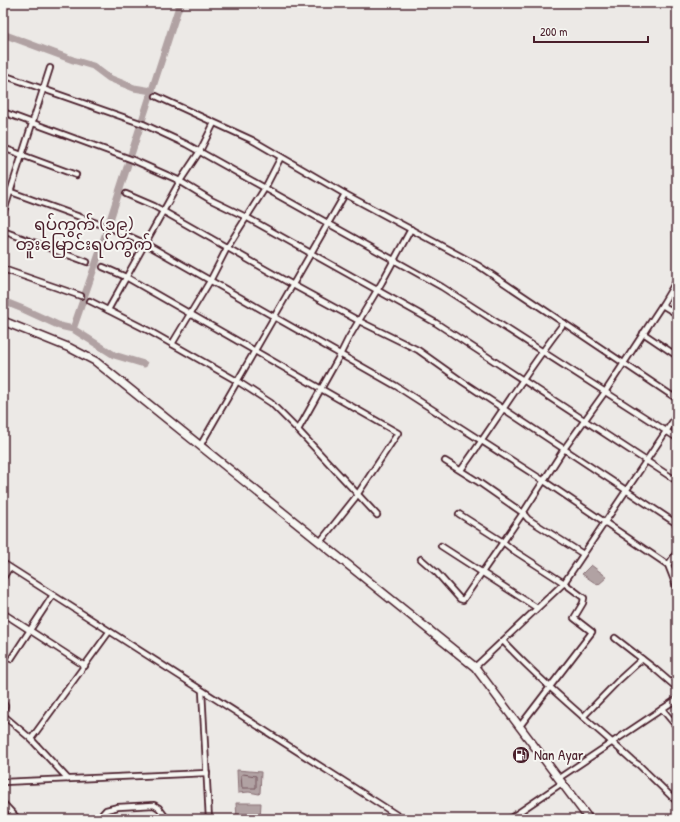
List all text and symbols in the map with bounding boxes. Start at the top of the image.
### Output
scale bar [534,18,648,44]
text: 200 m [540,23,567,40]
district label: ရပ်ကွက် (၁၉) တူးမြောင်းရပ်ကွက် [16,212,152,259]
place label: Nan Ayar [534,744,584,765]
fuel station icon: Nan Ayar [511,745,531,765]

